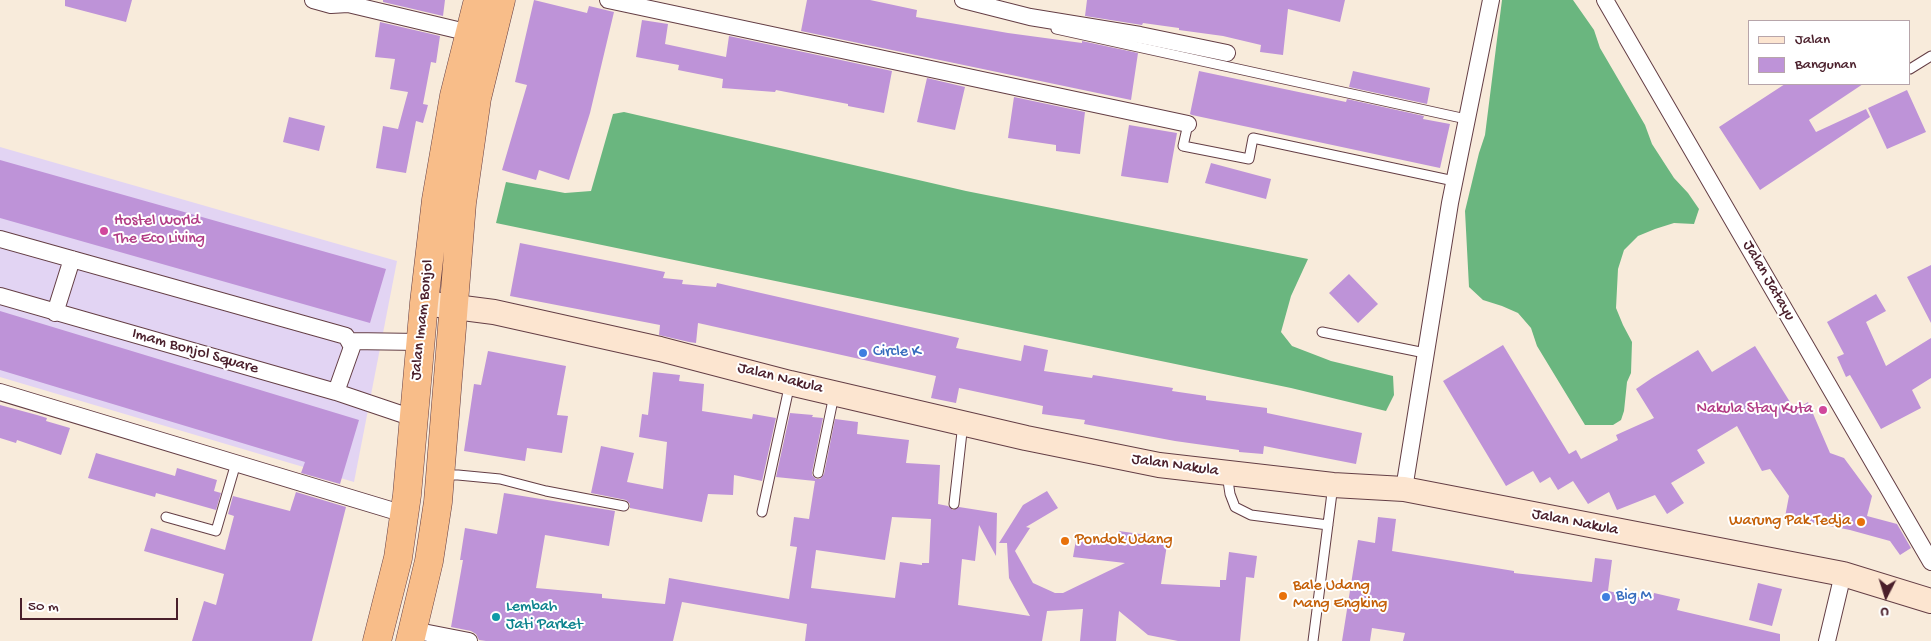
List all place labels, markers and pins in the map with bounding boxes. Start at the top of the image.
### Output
place label: Hostel World The Eco Living [114,212,205,250]
marker: Hostel World The Eco Living [98,225,110,237]
place label: Circle K [873,343,921,363]
marker: Circle K [857,347,869,359]
place label: Nakula Stay Kuta [1697,400,1813,420]
marker: Nakula Stay Kuta [1817,404,1829,416]
place label: Warung Pak Tedja [1729,512,1851,532]
marker: Warung Pak Tedja [1855,516,1867,528]
place label: Pondok Udang [1075,531,1173,551]
marker: Pondok Udang [1059,535,1071,547]
place label: Bale Udang Mang Engking [1293,577,1387,615]
place label: Big M [1616,587,1652,607]
marker: Bale Udang Mang Engking [1277,590,1289,602]
marker: Big M [1600,591,1612,603]
place label: Lembah Jati Parket [506,598,582,636]
marker: Lembah Jati Parket [490,611,502,623]

